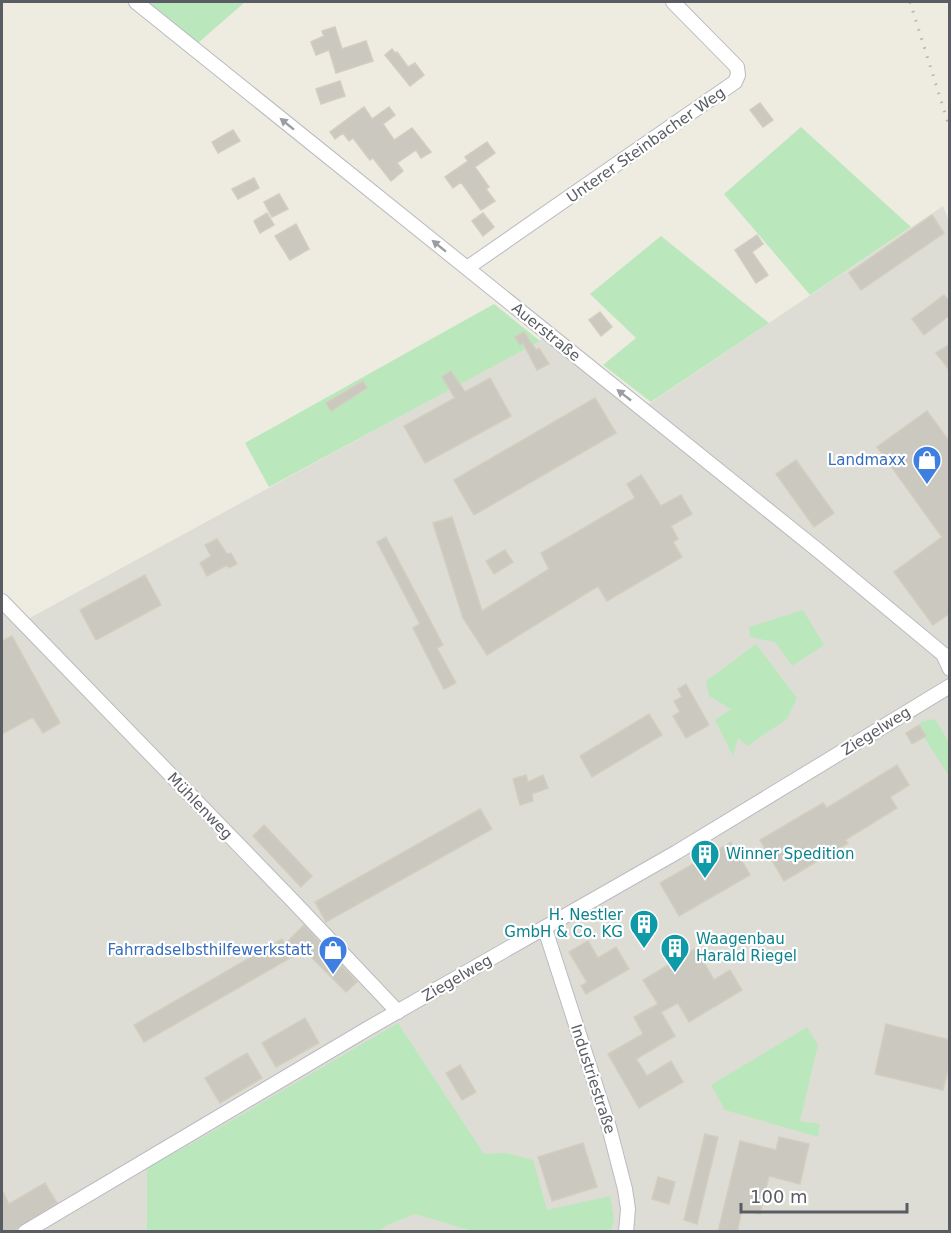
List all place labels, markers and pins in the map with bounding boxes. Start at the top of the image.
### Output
shop icon: Landmaxx [911,444,943,486]
place label: Landmaxx [828,451,906,469]
building icon: Winner Spedition [689,838,721,880]
place label: Winner Spedition [726,845,855,863]
place label: H. Nestler GmbH & Co. KG [504,906,624,941]
building icon: H. Nestler GmbH & Co. KG [628,908,660,950]
place label: Waagenbau Harald Riegel [696,930,797,965]
building icon: Waagenbau Harald Riegel [659,932,691,974]
shop icon: Fahrradselbsthilfewerkstatt [317,934,349,976]
place label: Fahrradselbsthilfewerkstatt [107,941,312,959]

